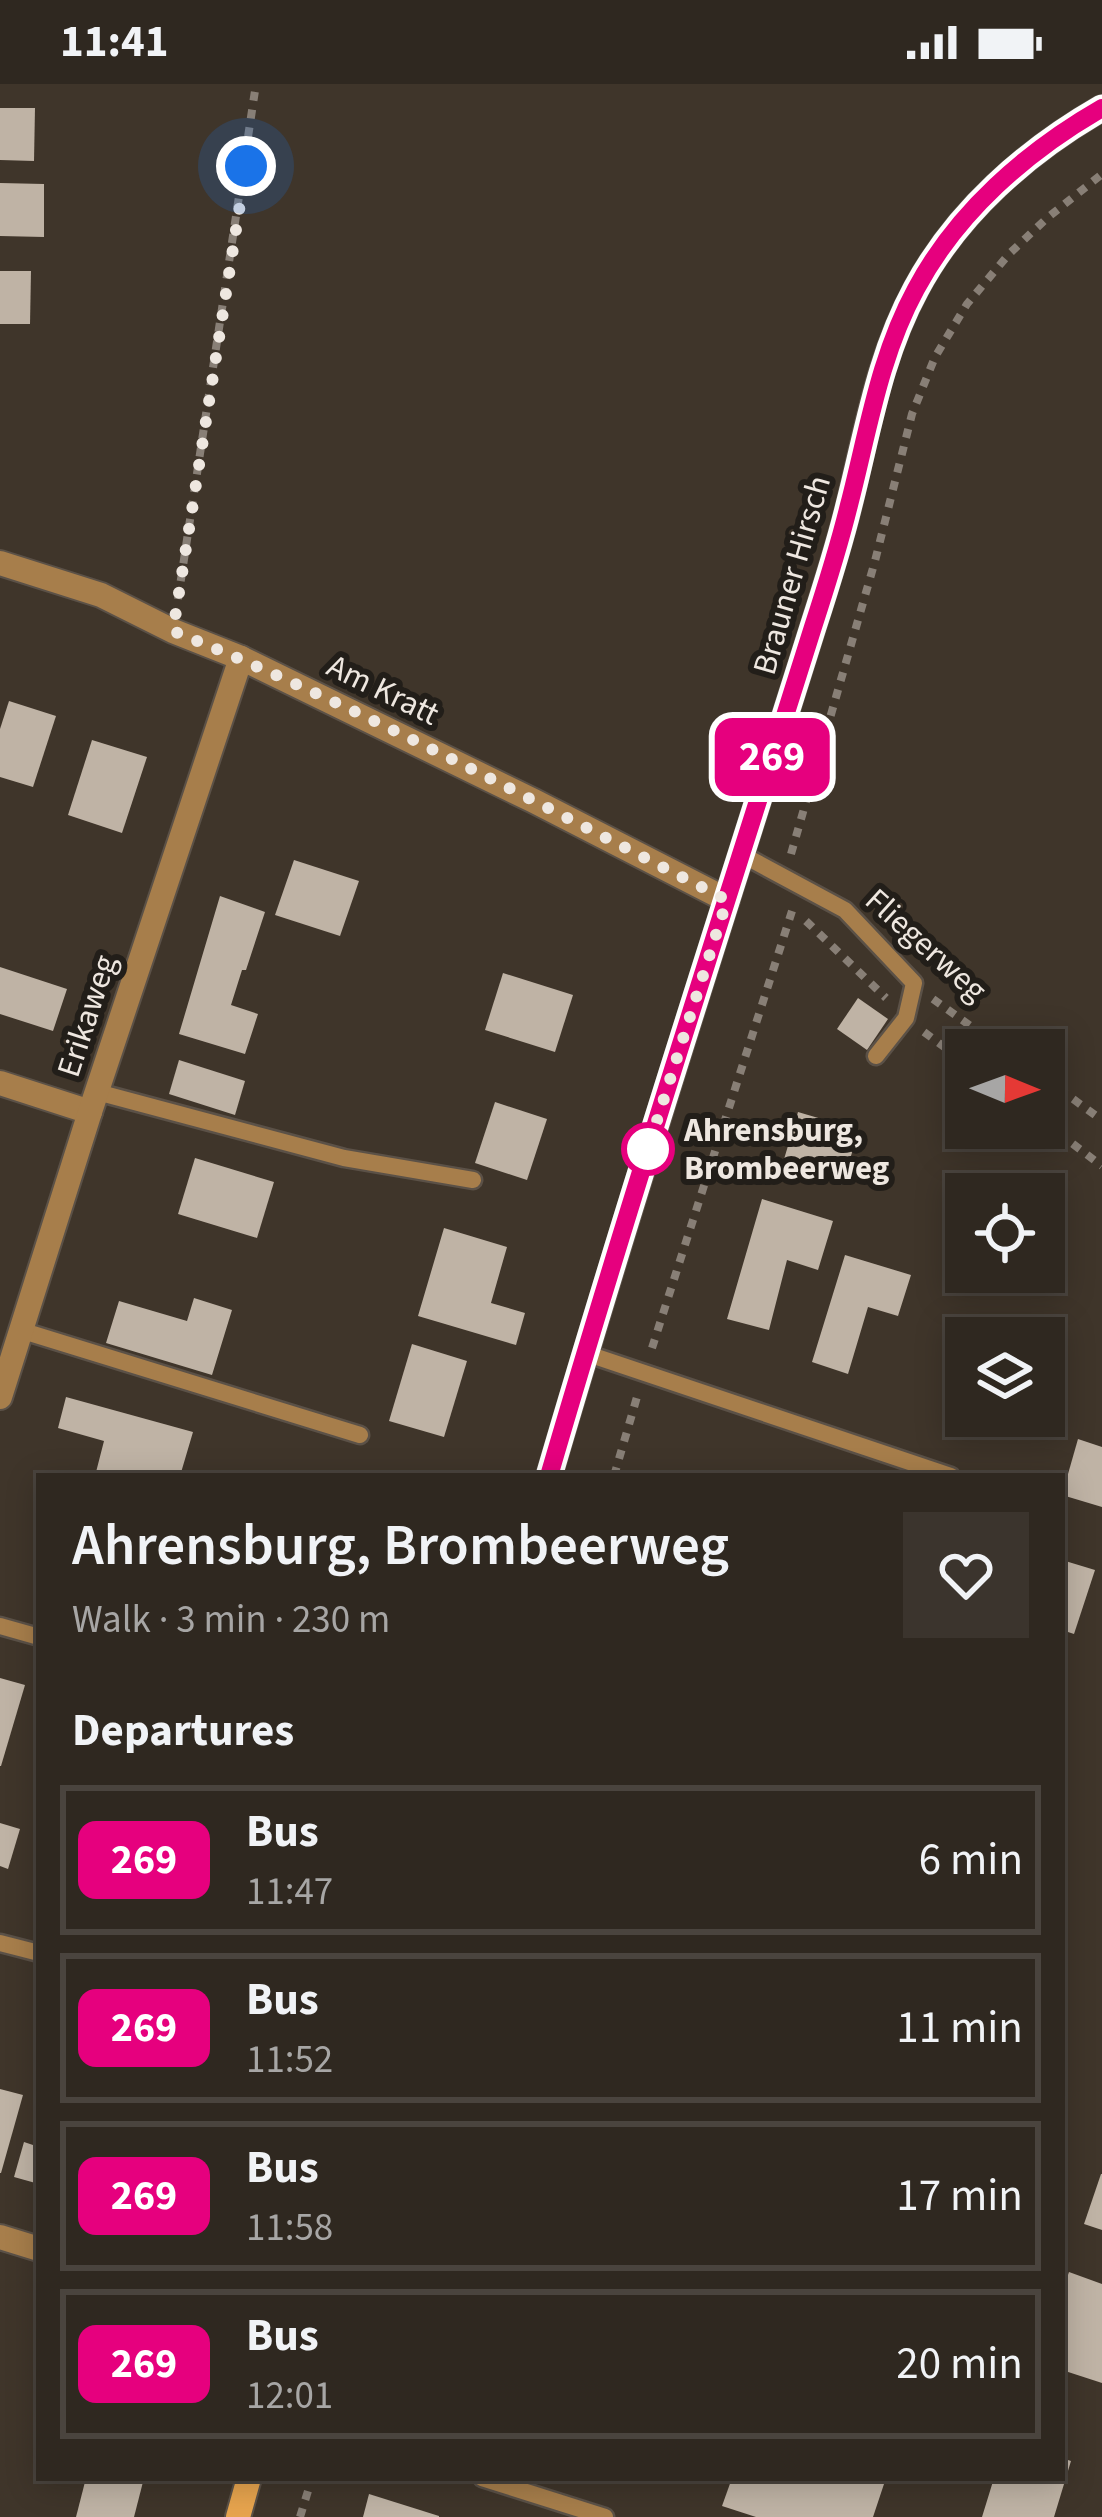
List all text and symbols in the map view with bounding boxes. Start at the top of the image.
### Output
text: 11:41 [60,10,169,74]
your location [216,136,276,196]
street label: Brauner Hirsch [741,470,843,680]
street label: Am Kratt [319,643,447,737]
line badge: 269 [703,718,841,796]
text: 269 [739,727,805,787]
street label: Fliegerweg [855,877,998,1013]
street label: Erikaweg [45,949,129,1083]
north arrow [945,1029,1065,1149]
map controls [945,1029,1065,1437]
place label: Ahrensburg, Brombeerweg [683,1107,890,1192]
marker: Ahrensburg, Brombeerweg [623,1124,673,1174]
button: locate [945,1173,1065,1293]
button: layers [945,1317,1065,1437]
text: Ahrensburg, Brombeerweg [72,1506,729,1587]
button: heart [903,1512,1029,1638]
text: Walk · 3 min · 230 m [72,1592,390,1648]
text: Departures [72,1699,294,1763]
text: Bus [246,1800,319,1864]
text: 6 min [919,1828,1023,1892]
text: 269 [111,1830,177,1890]
text: 11:47 [246,1864,333,1920]
text: Bus [246,1968,319,2032]
text: 11 min [896,1996,1023,2060]
text: 269 [111,1998,177,2058]
text: 11:52 [246,2032,333,2088]
text: Bus [246,2136,319,2200]
text: 17 min [896,2164,1023,2228]
text: 269 [111,2166,177,2226]
text: 11:58 [246,2200,333,2256]
text: Bus [246,2304,319,2368]
text: 20 min [896,2332,1023,2396]
text: 269 [111,2334,177,2394]
text: 12:01 [246,2368,333,2424]

